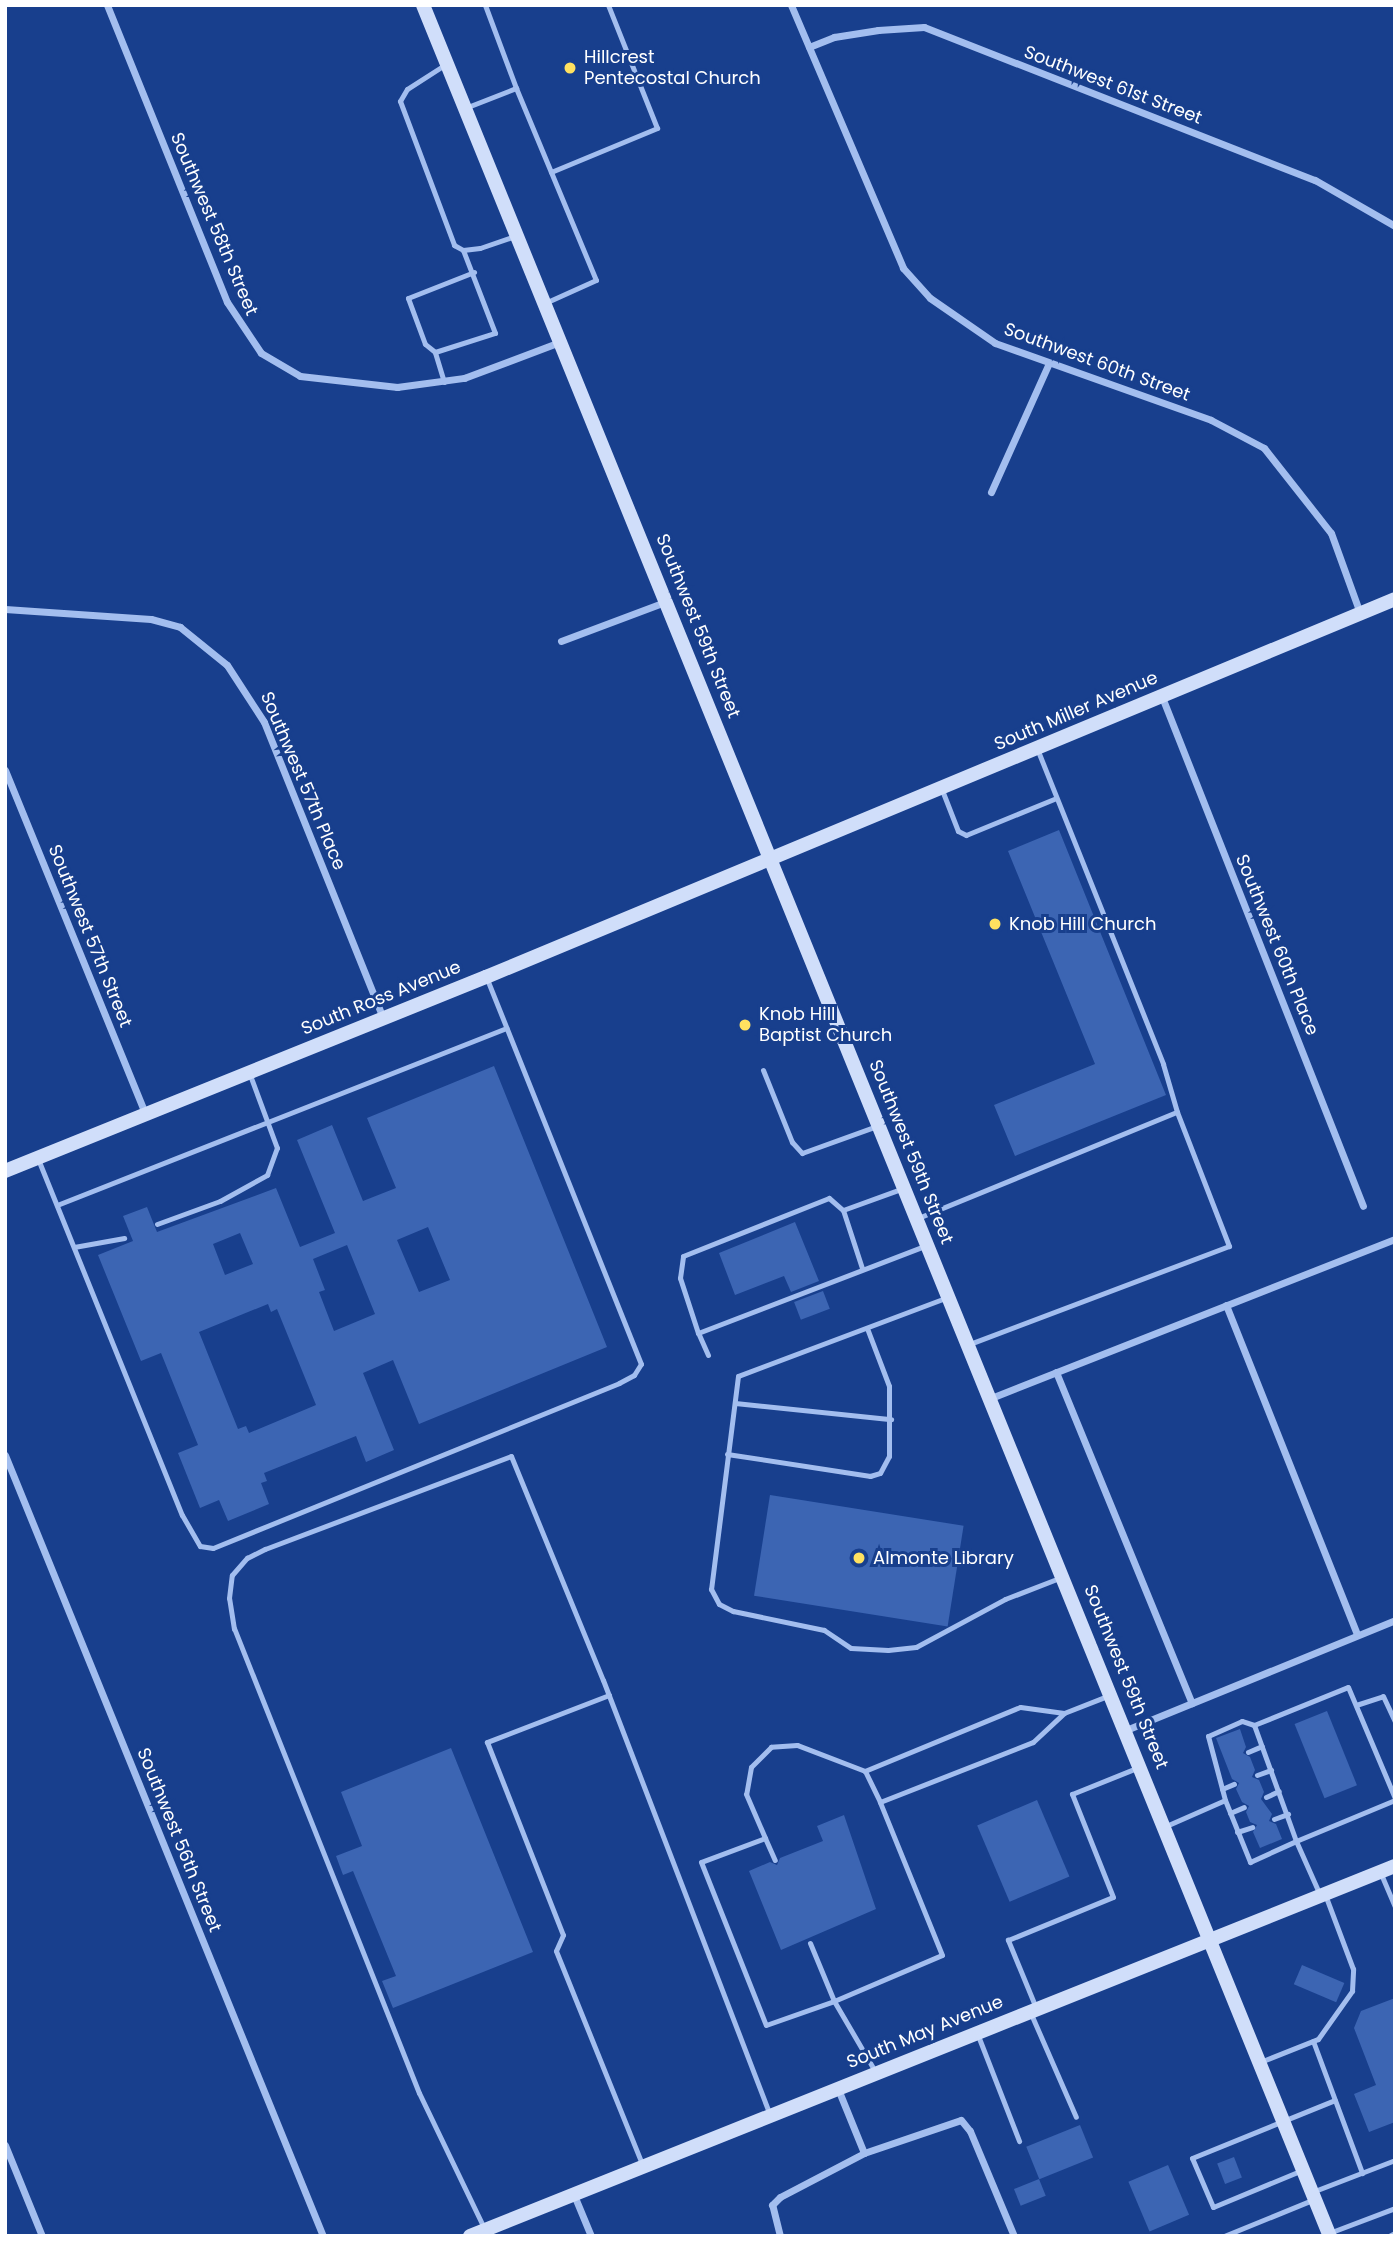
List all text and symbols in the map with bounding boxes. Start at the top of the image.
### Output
street label: Southwest 61st Street [1021,41,1205,129]
place label: Hillcrest Pentecostal Church [584,47,761,90]
marker: Hillcrest Pentecostal Church [562,60,578,76]
street label: Southwest 58th Street [166,129,262,319]
street label: Southwest 60th Street [1001,318,1193,406]
street label: Southwest 59th Street [651,531,745,721]
street label: South Miller Avenue [991,667,1161,755]
street label: Southwest 57th Place [256,689,350,873]
street label: Southwest 57th Street [43,842,137,1030]
street label: Southwest 60th Place [1231,851,1323,1039]
place label: Knob Hill Church [1009,913,1156,935]
marker: Knob Hill Church [987,916,1003,932]
street label: South Ross Avenue [298,956,464,1040]
place label: Knob Hill Baptist Church [759,1004,892,1046]
marker: Knob Hill Baptist Church [737,1017,753,1033]
street label: Southwest 59th Street [864,1057,958,1247]
place label: Almonte Library [873,1547,1014,1569]
marker: Almonte Library [851,1550,867,1566]
street label: Southwest 59th Street [1079,1582,1173,1772]
street label: Southwest 56th Street [132,1745,226,1935]
street label: South May Avenue [844,1991,1006,2073]

